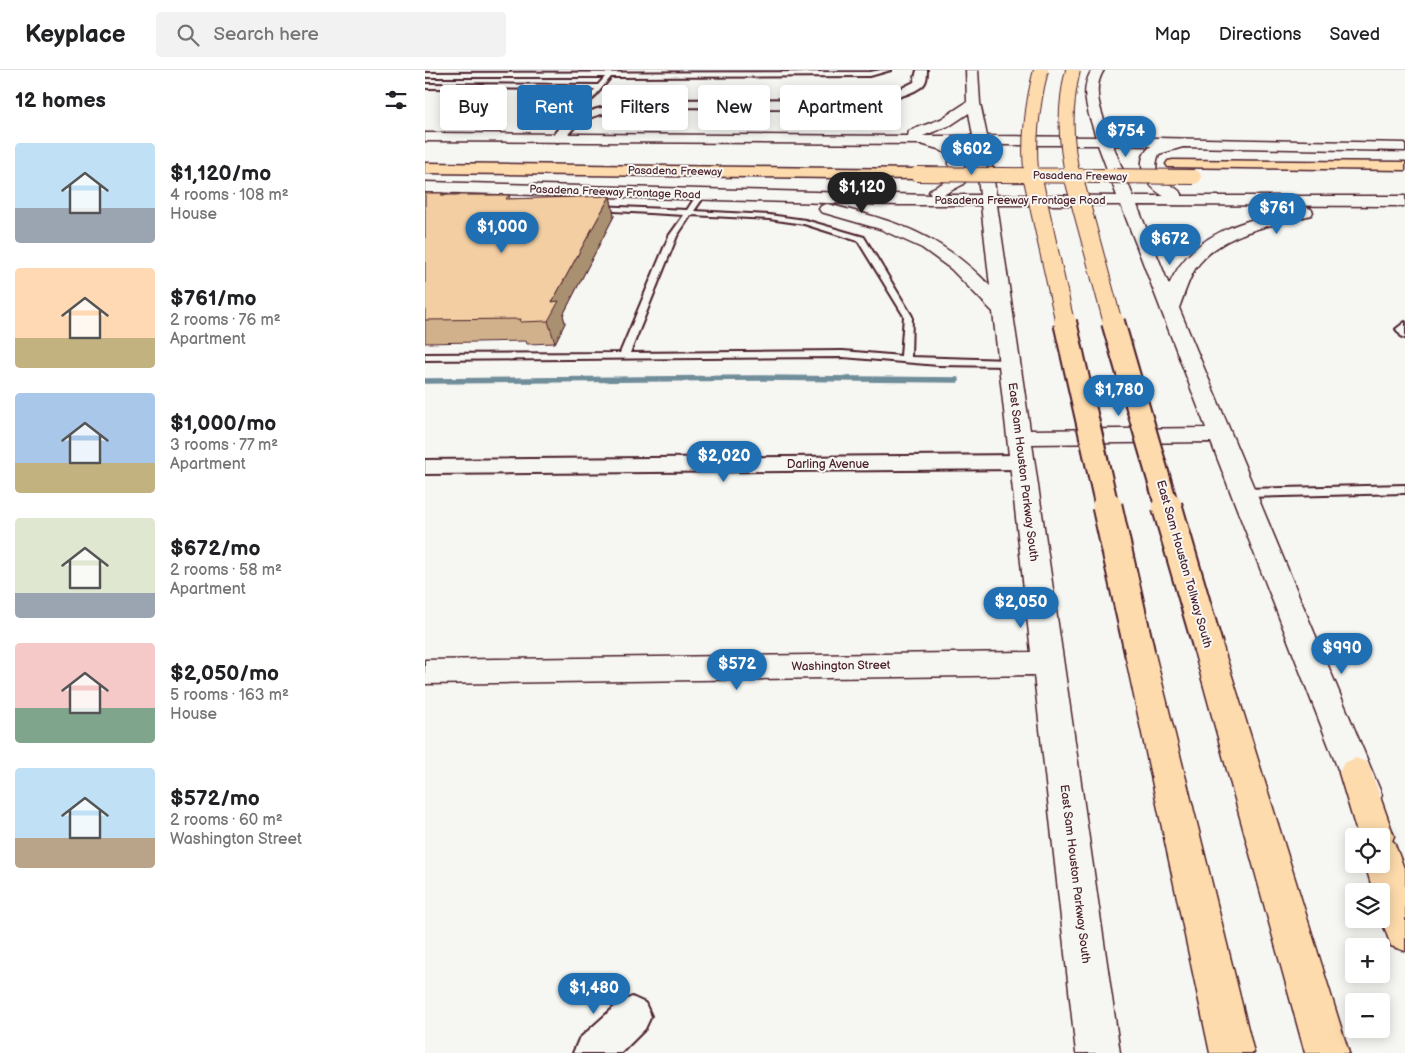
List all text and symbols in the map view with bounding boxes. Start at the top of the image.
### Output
search box [156,12,506,57]
text: Keyplace [25,20,126,49]
icon: search [174,21,202,49]
text: Search here [214,23,319,46]
text: Map [1155,24,1191,45]
text: Directions [1219,24,1301,45]
text: Saved [1329,24,1380,45]
chip: Buy [440,85,507,130]
chip: Rent [517,85,592,130]
chip: Filters [602,85,688,130]
chip: New [698,85,770,130]
chip: Apartment [780,85,901,130]
icon: filters [382,86,410,114]
text: 12 homes [15,88,106,113]
pin: $754 [1096,116,1156,158]
text: $754 [1107,122,1145,141]
pin: $602 [942,134,1002,176]
text: $602 [952,140,992,159]
text: $1,120/mo [170,161,271,186]
icon: home [55,163,115,223]
street label: Pasadena Freeway [628,164,722,178]
street label: Pasadena Freeway [1033,169,1127,183]
pin: $1,120 [821,172,903,214]
text: $1,120 [839,178,885,197]
street label: Pasadena Freeway Frontage Road [529,183,701,201]
text: 4 rooms · 108 m² [170,186,289,205]
pin: $761 [1247,192,1307,235]
street label: Pasadena Freeway Frontage Road [934,194,1106,207]
text: $761 [1259,199,1295,218]
text: House [170,205,217,224]
pin: $1,000 [461,212,543,254]
text: $1,000 [477,218,527,237]
pin: $672 [1140,224,1200,266]
text: $672 [1151,230,1189,249]
text: $761/mo [170,286,257,311]
icon: home [55,288,115,348]
text: 2 rooms · 76 m² [170,311,281,330]
text: Apartment [170,330,246,349]
pin: $1,780 [1078,374,1160,417]
text: $1,780 [1094,381,1144,400]
street label: East Sam Houston Parkway South [1005,382,1041,563]
text: $1,000/mo [170,411,276,436]
icon: home [55,413,115,473]
text: 3 rooms · 77 m² [170,436,278,455]
pin: $2,020 [683,440,765,483]
text: $2,020 [698,447,750,466]
text: Apartment [170,455,246,474]
street label: Darling Avenue [787,457,869,472]
street label: East Sam Houston Tollway South [1153,478,1215,650]
text: $672/mo [170,536,260,561]
icon: home [55,538,115,598]
text: 2 rooms · 58 m² [170,561,282,580]
text: Apartment [170,580,246,599]
pin: $2,050 [980,586,1062,629]
text: $2,050 [995,593,1047,612]
pin: $990 [1312,632,1372,675]
text: $990 [1322,639,1362,658]
pin: $572 [707,648,767,691]
text: $572 [718,655,756,674]
street label: Washington Street [791,658,891,674]
text: $2,050/mo [170,661,279,686]
icon: home [55,663,115,723]
text: 5 rooms · 163 m² [170,686,289,705]
text: House [170,705,217,724]
street label: East Sam Houston Parkway South [1057,784,1093,965]
text: $572/mo [170,786,260,811]
icon: home [55,788,115,848]
text: 2 rooms · 60 m² [170,811,283,830]
map controls [1345,828,1390,1038]
button: locate [1345,828,1390,873]
text: Washington Street [170,830,302,849]
button: layers [1345,883,1390,928]
button: + [1345,938,1390,983]
pin: $1,480 [553,972,635,1015]
text: $1,480 [569,979,619,998]
button: − [1345,993,1390,1038]

